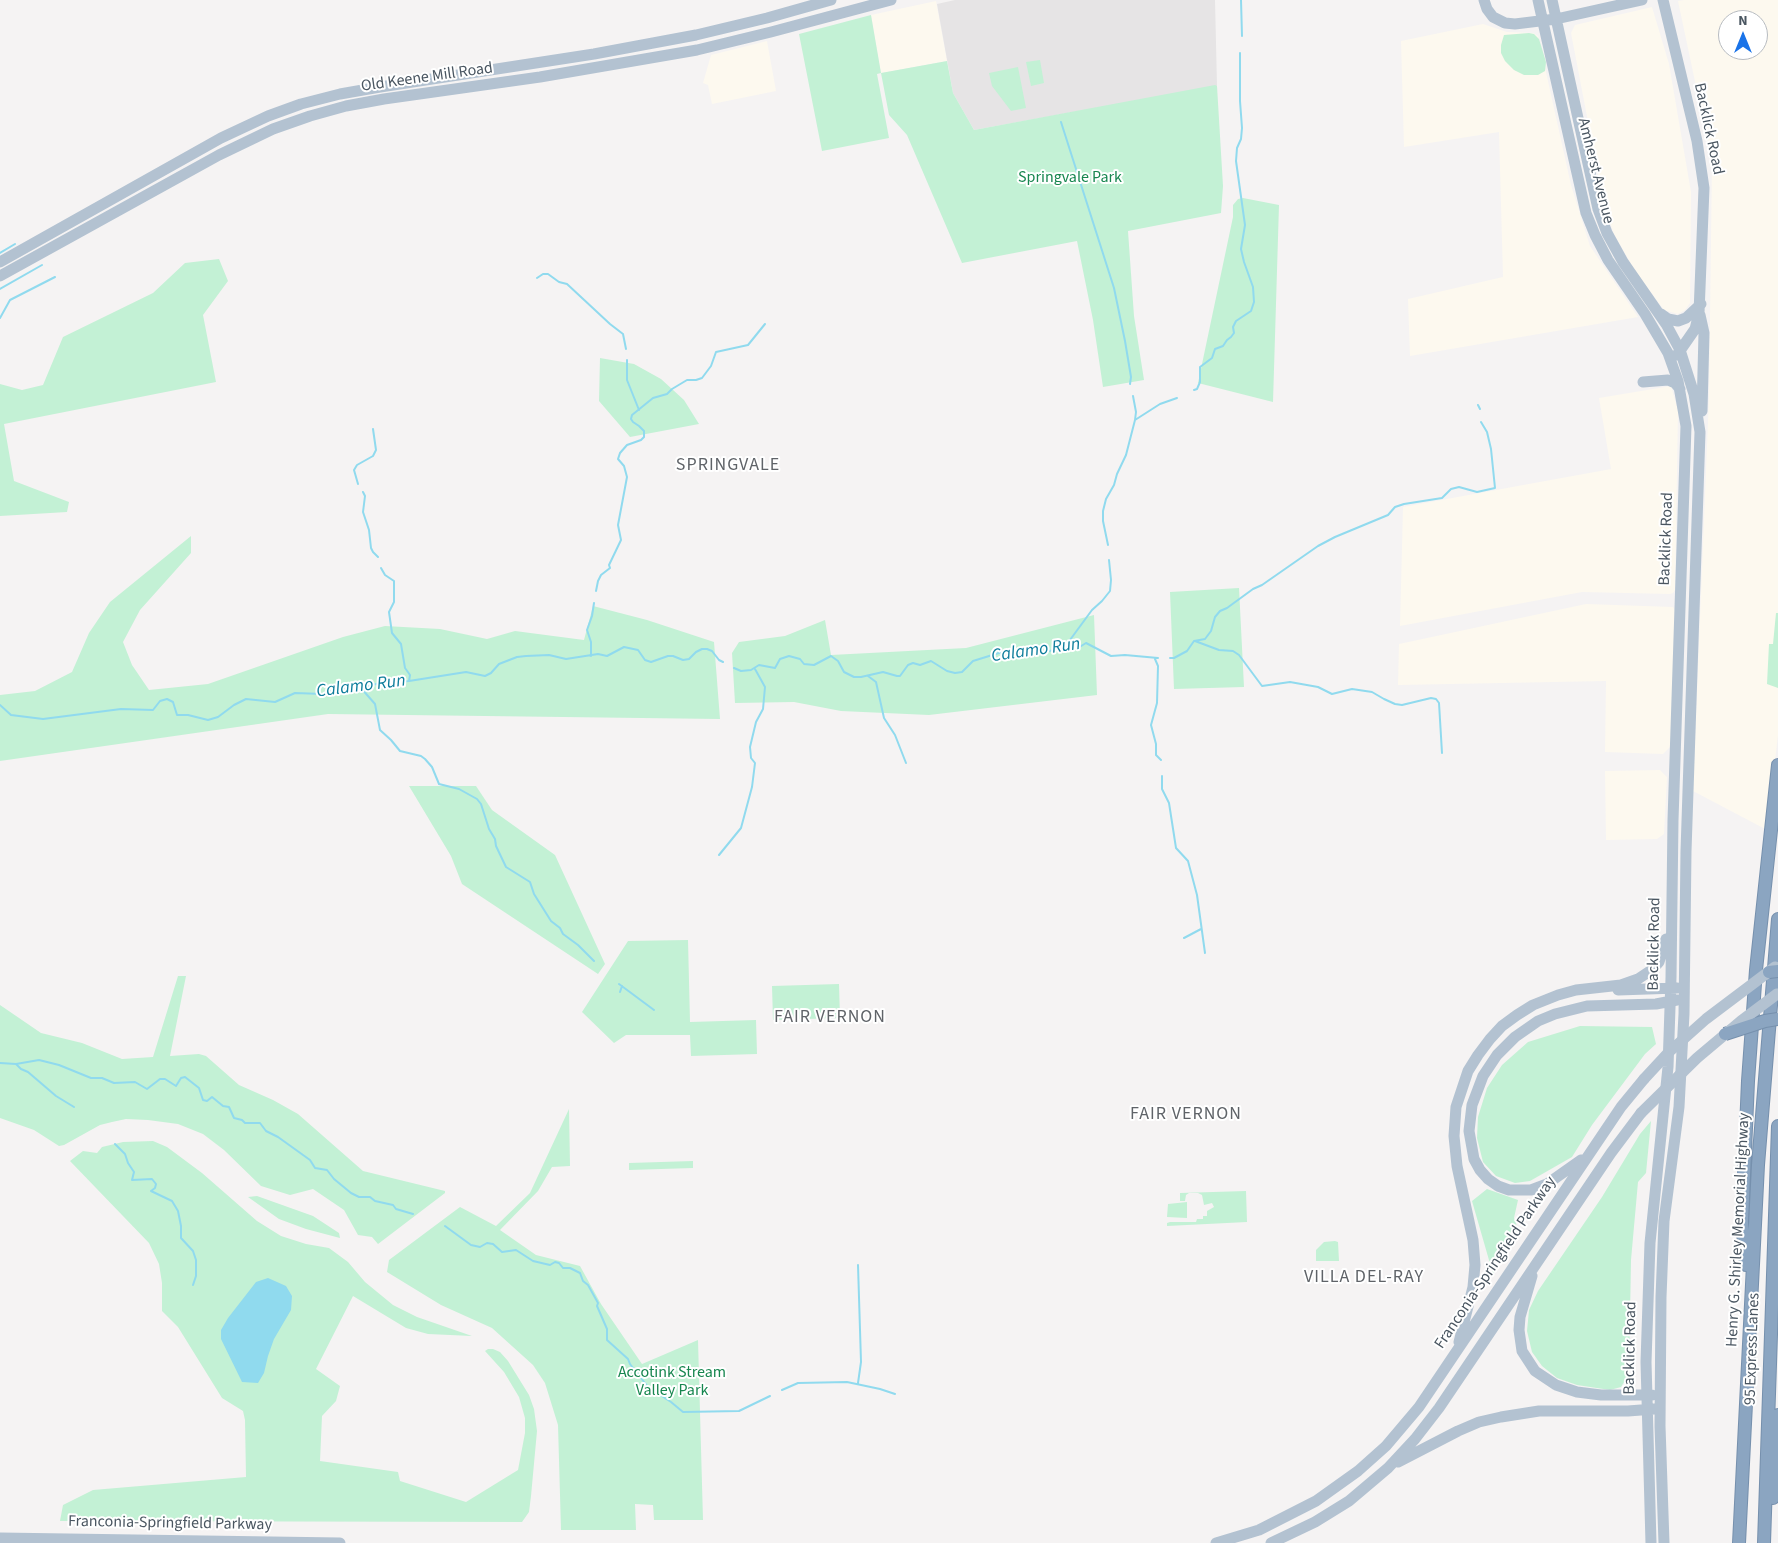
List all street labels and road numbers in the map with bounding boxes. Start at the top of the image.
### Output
street label: Old Keene Mill Road [360,59,494,97]
street label: Backlick Road [1689,81,1727,177]
street label: Amherst Avenue [1573,116,1617,226]
street label: Backlick Road [1656,492,1678,586]
street label: Backlick Road [1645,897,1665,991]
street label: Henry G. Shirley Memorial Highway [1723,1112,1755,1348]
street label: Franconia-Springfield Parkway [1431,1173,1561,1353]
street label: 95 Express Lanes [1741,1293,1765,1405]
street label: Backlick Road [1621,1301,1641,1395]
street label: Franconia-Springfield Parkway [68,1513,272,1535]

